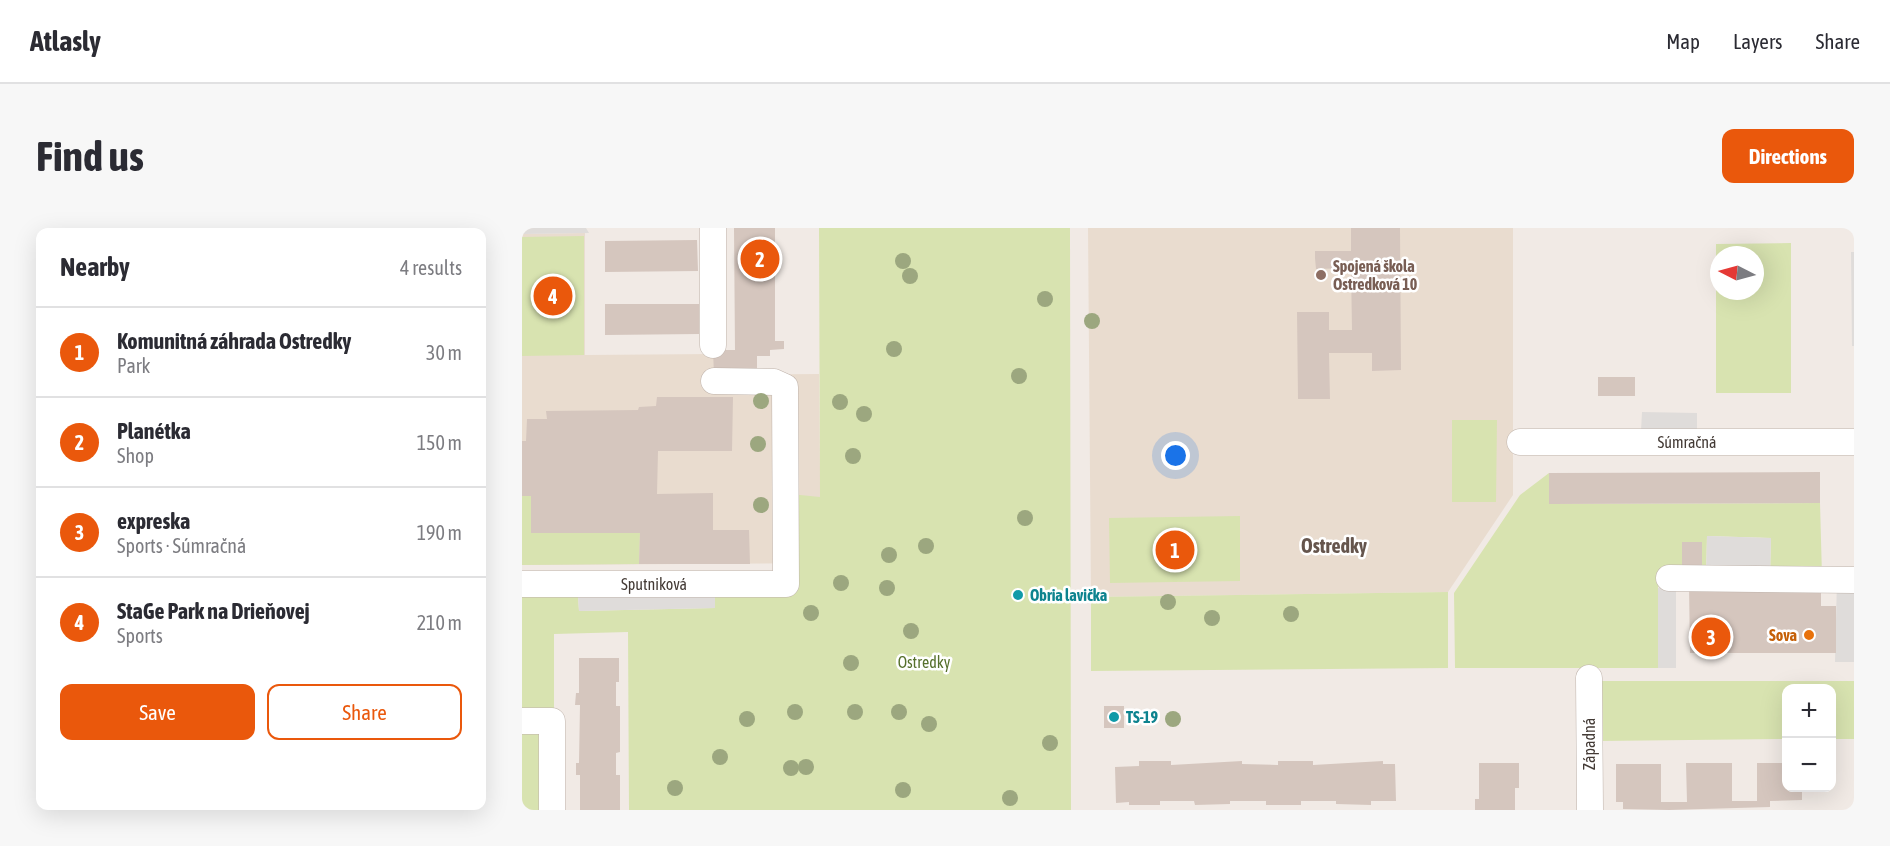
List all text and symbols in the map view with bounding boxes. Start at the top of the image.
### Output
text: Atlasly [30,25,101,57]
text: Map [1666,29,1700,53]
text: Layers [1733,29,1783,53]
text: Share [1816,29,1860,53]
button: Directions [1722,129,1854,183]
text: Find us [36,132,144,180]
pin: 2 [740,237,780,282]
north arrow [1710,246,1764,300]
text: Nearby [60,252,130,282]
text: 4 results [400,256,462,279]
place label: Spojená škola Ostredková 10 [1333,257,1418,293]
marker: Spojená škola Ostredková 10 [1314,268,1328,282]
pin: 4 [534,274,573,318]
text: Komunitná záhrada Ostredky [117,328,351,354]
text: 1 [75,341,84,364]
text: 30 m [426,341,462,364]
text: Park [117,354,150,377]
text: Planétka [117,418,191,444]
text: 2 [75,431,84,454]
text: 150 m [417,431,462,454]
street label: Súmračná [1658,433,1716,451]
your location [1161,441,1190,470]
text: Shop [117,444,154,467]
text: expreska [117,508,190,534]
text: 3 [75,521,84,544]
text: 190 m [417,521,462,544]
pin: 1 [1156,528,1194,572]
text: Sports · Súmračná [117,534,246,557]
district label: Ostredky [1301,534,1368,557]
street label: Sputniková [621,575,687,594]
place label: Obria lavička [1030,586,1107,604]
marker: Obria lavička [1011,588,1025,602]
text: StaGe Park na Drieňovej [117,598,310,624]
text: 4 [75,611,84,634]
text: 210 m [417,611,462,634]
pin: 3 [1692,614,1730,660]
text: Sports [117,624,163,647]
place label: Sova [1769,626,1797,644]
marker: Sova [1802,628,1816,642]
park label: Ostredky [898,653,951,672]
button: Save [60,684,255,740]
button: Share [267,684,462,740]
map controls [1782,684,1836,792]
button: + [1782,684,1836,738]
place label: TS-19 [1126,708,1158,726]
marker: TS-19 [1107,710,1121,724]
street label: Západná [1580,718,1599,770]
button: − [1782,738,1836,792]

